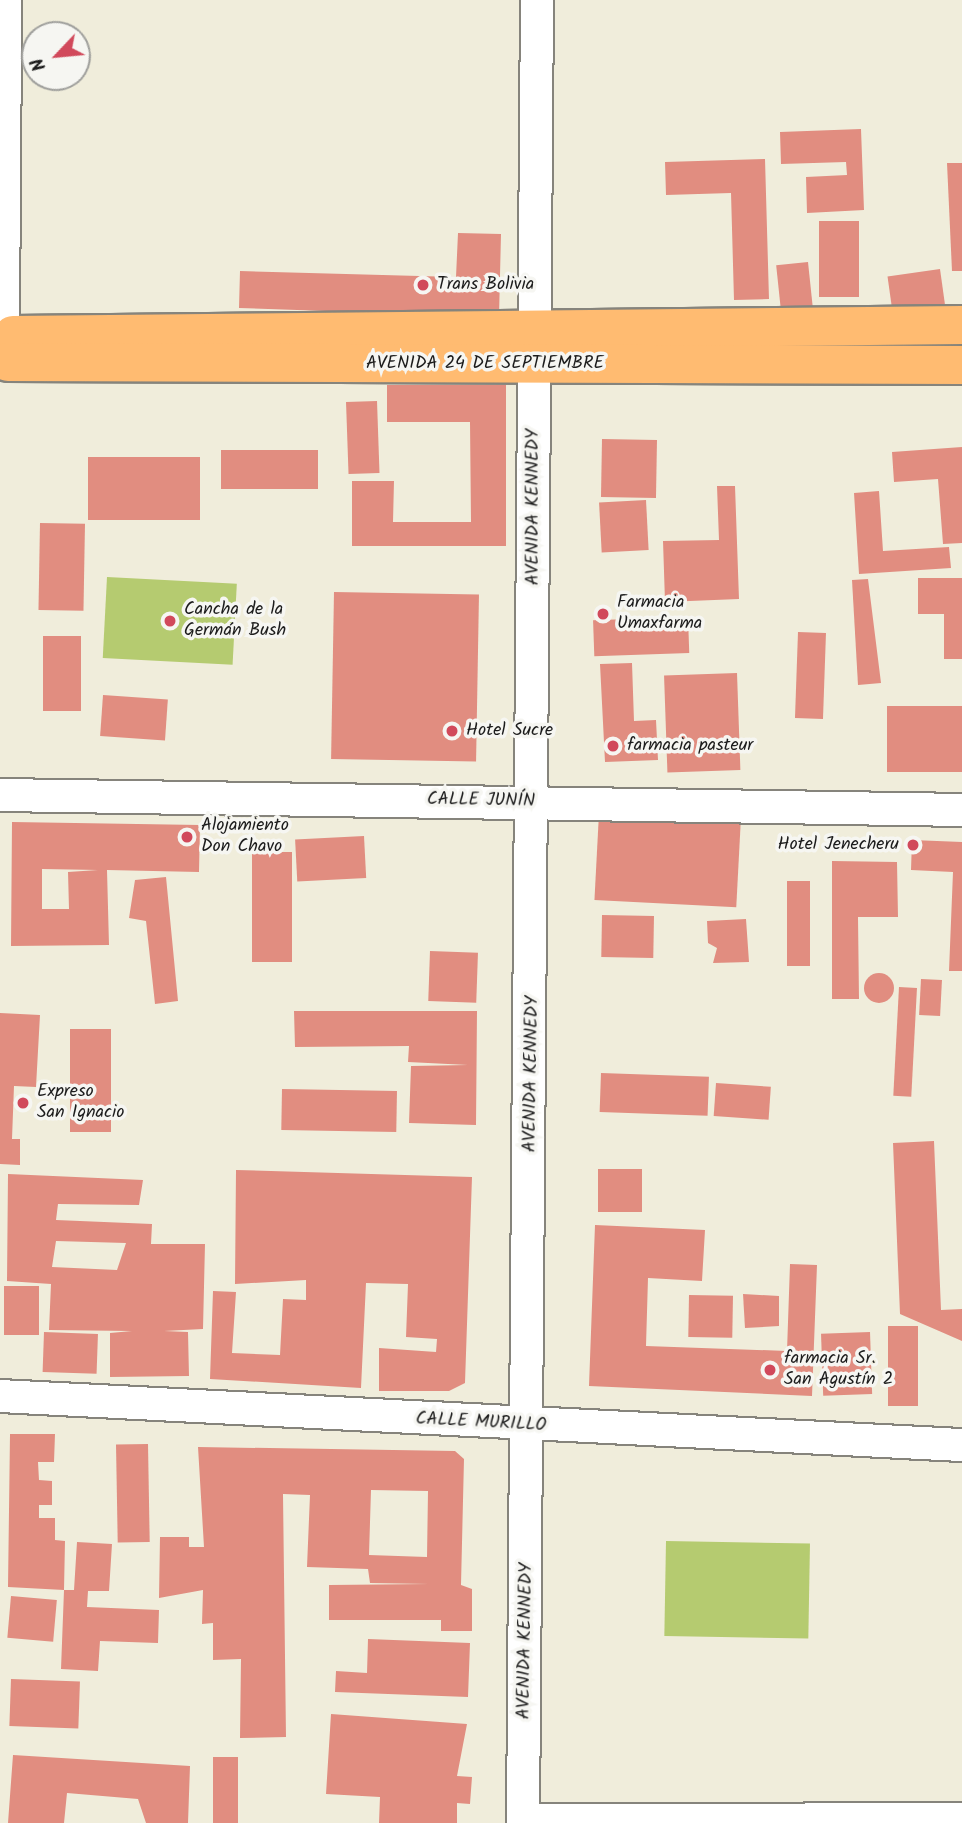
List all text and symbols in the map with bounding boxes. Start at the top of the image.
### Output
north arrow [21,21,91,91]
text: N [23,52,55,76]
place label: Trans Bolivia [437,274,534,296]
marker: Trans Bolivia [415,277,431,293]
street label: AVENIDA 24 DE SEPTIEMBRE [366,353,604,375]
street label: AVENIDA KENNEDY [523,429,545,585]
place label: Farmacia Umaxfarma [617,593,702,636]
place label: Cancha de la Germán Bush [184,600,286,642]
marker: Farmacia Umaxfarma [595,606,611,622]
marker: Cancha de la Germán Bush [162,613,178,629]
place label: Hotel Sucre [466,720,553,742]
marker: Hotel Sucre [444,723,460,739]
place label: farmacia pasteur [627,735,753,757]
marker: farmacia pasteur [605,738,621,754]
street label: CALLE JUNÍN [427,789,535,813]
place label: Alojamiento Don Chavo [201,816,289,858]
marker: Alojamiento Don Chavo [179,829,195,845]
place label: Hotel Jenecheru [778,834,899,856]
marker: Hotel Jenecheru [905,837,921,853]
street label: AVENIDA KENNEDY [520,996,544,1152]
place label: Expreso San Ignacio [37,1082,124,1124]
marker: Expreso San Ignacio [15,1095,31,1111]
place label: farmacia Sr. San Agustín 2 [784,1349,893,1392]
marker: farmacia Sr. San Agustín 2 [762,1362,778,1378]
street label: CALLE MURILLO [415,1409,547,1437]
street label: AVENIDA KENNEDY [514,1563,538,1719]

